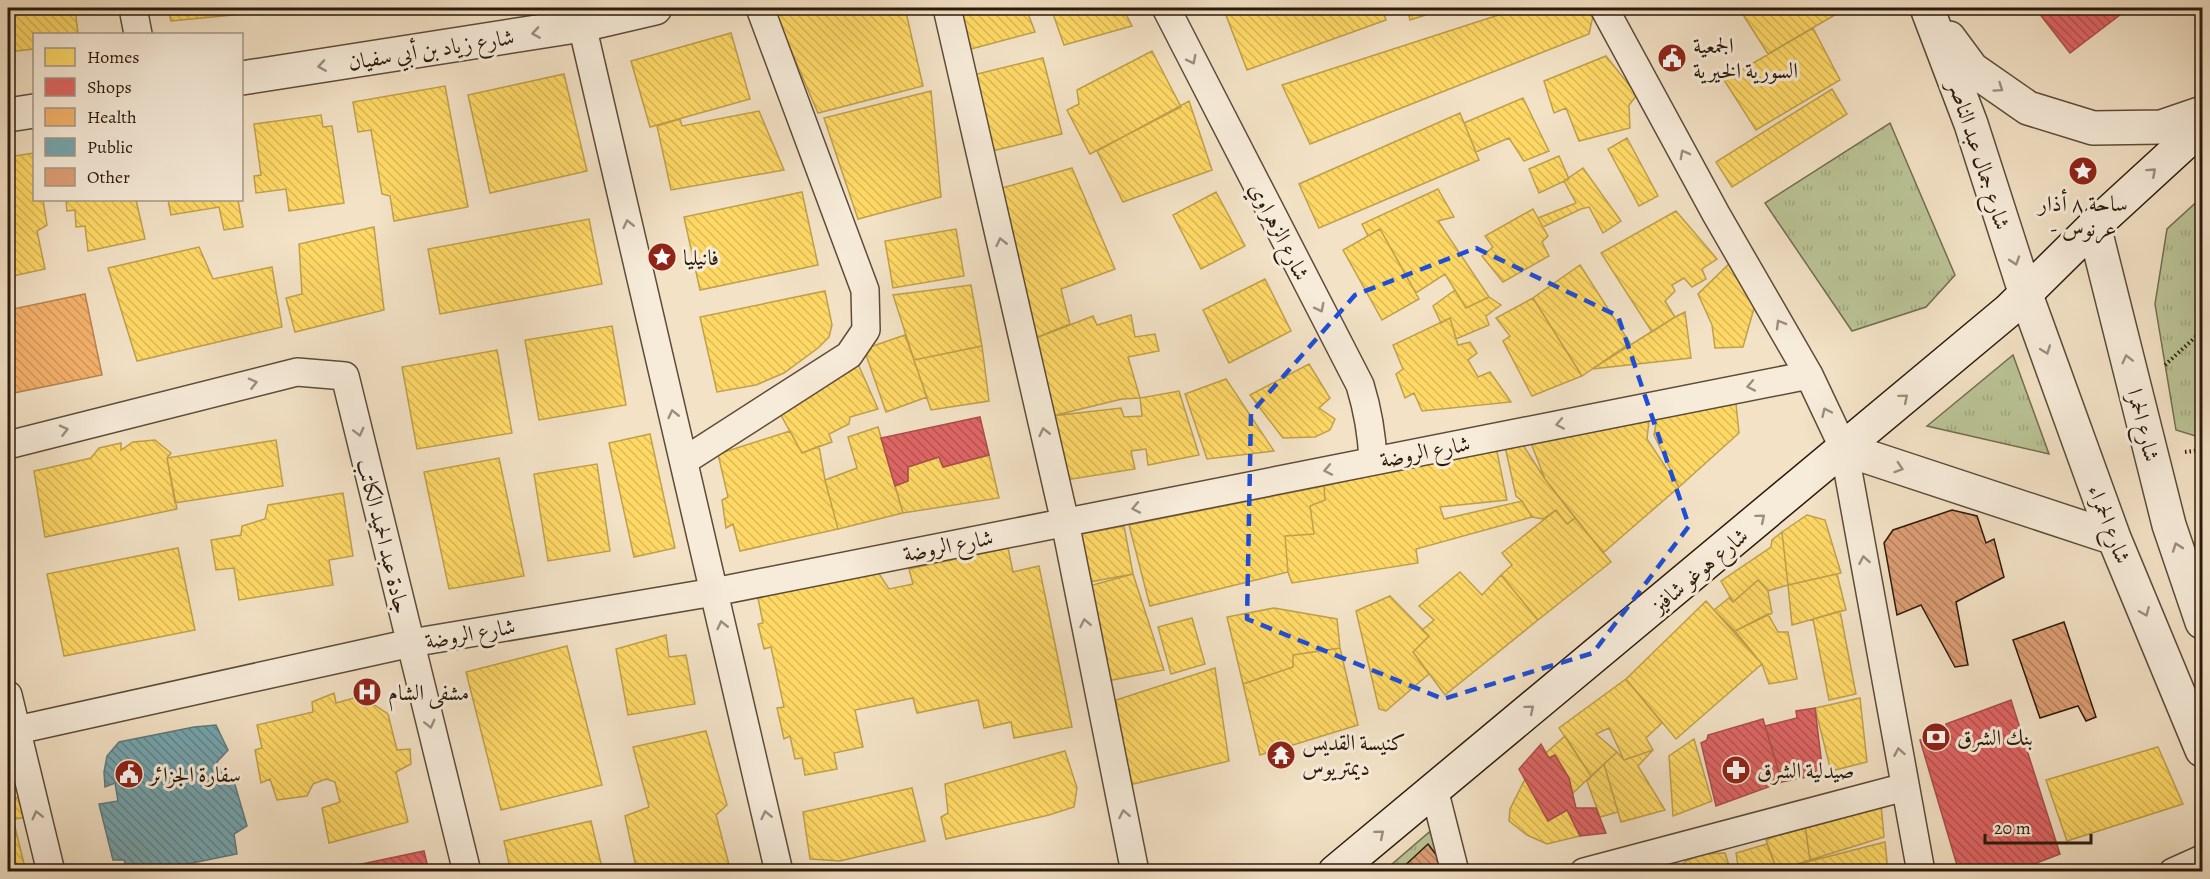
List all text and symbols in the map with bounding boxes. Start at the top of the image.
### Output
street label: شارع زياد بن أبي سفيان [346,21,517,81]
one-way arrow [531,26,540,38]
place label: الجمعية السورية الخيرية [1693,31,1798,86]
legend [33,33,243,201]
public building icon: الجمعية السورية الخيرية [1656,42,1688,74]
text: Homes [87,45,139,69]
one-way arrow [1185,53,1197,64]
one-way arrow [318,59,327,71]
text: Shops [87,75,132,99]
street label: شارع جمال عبد الناصر [1937,75,2017,234]
one-way arrow [1992,81,2003,92]
text: Health [87,105,137,129]
text: Public [87,135,133,159]
one-way arrow [1680,150,1691,161]
place icon: ساحة ٨ أذار - عرنوس [2067,155,2099,187]
text: Other [87,165,130,189]
one-way arrow [2146,168,2156,179]
street label: شارع الزهراوي [1239,177,1317,287]
place label: ساحة ٨ أذار - عرنوس [2036,188,2128,244]
one-way arrow [623,219,636,229]
one-way arrow [995,238,1008,248]
place icon: فانيليا [646,241,678,273]
place label: فانيليا [683,243,719,273]
one-way arrow [2008,255,2020,266]
one-way arrow [1313,301,1324,312]
one-way arrow [1775,320,1787,330]
one-way arrow [2038,344,2051,355]
one-way arrow [2122,354,2134,364]
one-way arrow [248,378,258,390]
one-way arrow [1747,379,1757,392]
street label: شارع الحمرا [2117,386,2167,465]
one-way arrow [1897,394,1908,405]
one-way arrow [1822,408,1834,419]
one-way arrow [667,409,680,419]
one-way arrow [1555,417,1565,430]
one-way arrow [59,425,69,438]
one-way arrow [351,427,364,437]
one-way arrow [1039,428,1052,438]
street label: شارع الروضة [1378,429,1473,478]
street label: جادة عبد الحميد الكاتب [349,456,417,617]
one-way arrow [1893,460,1904,473]
one-way arrow [1323,463,1333,476]
street label: شارع الحمراء [2078,481,2138,569]
one-way arrow [1131,501,1141,514]
one-way arrow [1754,514,1765,525]
street label: شارع هوغو شافيز [1643,521,1757,624]
street label: شارع الروضة [901,523,996,572]
one-way arrow [2171,542,2184,553]
one-way arrow [1858,556,1871,566]
one-way arrow [2138,605,2150,616]
street label: شارع الروضة [423,611,518,660]
one-way arrow [1079,618,1092,628]
one-way arrow [716,620,729,630]
hospital icon: مشفى الشام [351,676,383,708]
place label: مشفى الشام [388,678,469,712]
one-way arrow [1523,706,1534,717]
one-way arrow [423,719,436,729]
bank icon: بنك الشرق [1920,721,1952,753]
place label: بنك الشرق [1957,723,2033,753]
place label: كنيسة القديس ديمتريوس [1302,728,1406,783]
temple icon: كنيسة القديس ديمتريوس [1265,739,1297,771]
one-way arrow [1893,747,1906,757]
pharmacy icon: صيدلية الشرق [1720,754,1752,786]
place label: صيدلية الشرق [1757,756,1854,786]
public building icon: سفارة الجزائر [113,758,145,790]
place label: سفارة الجزائر [148,760,241,790]
scale bar [1985,807,2092,845]
one-way arrow [1118,809,1131,819]
one-way arrow [31,810,44,820]
one-way arrow [760,810,773,820]
text: 20 m [1994,816,2031,840]
one-way arrow [1373,830,1384,841]

